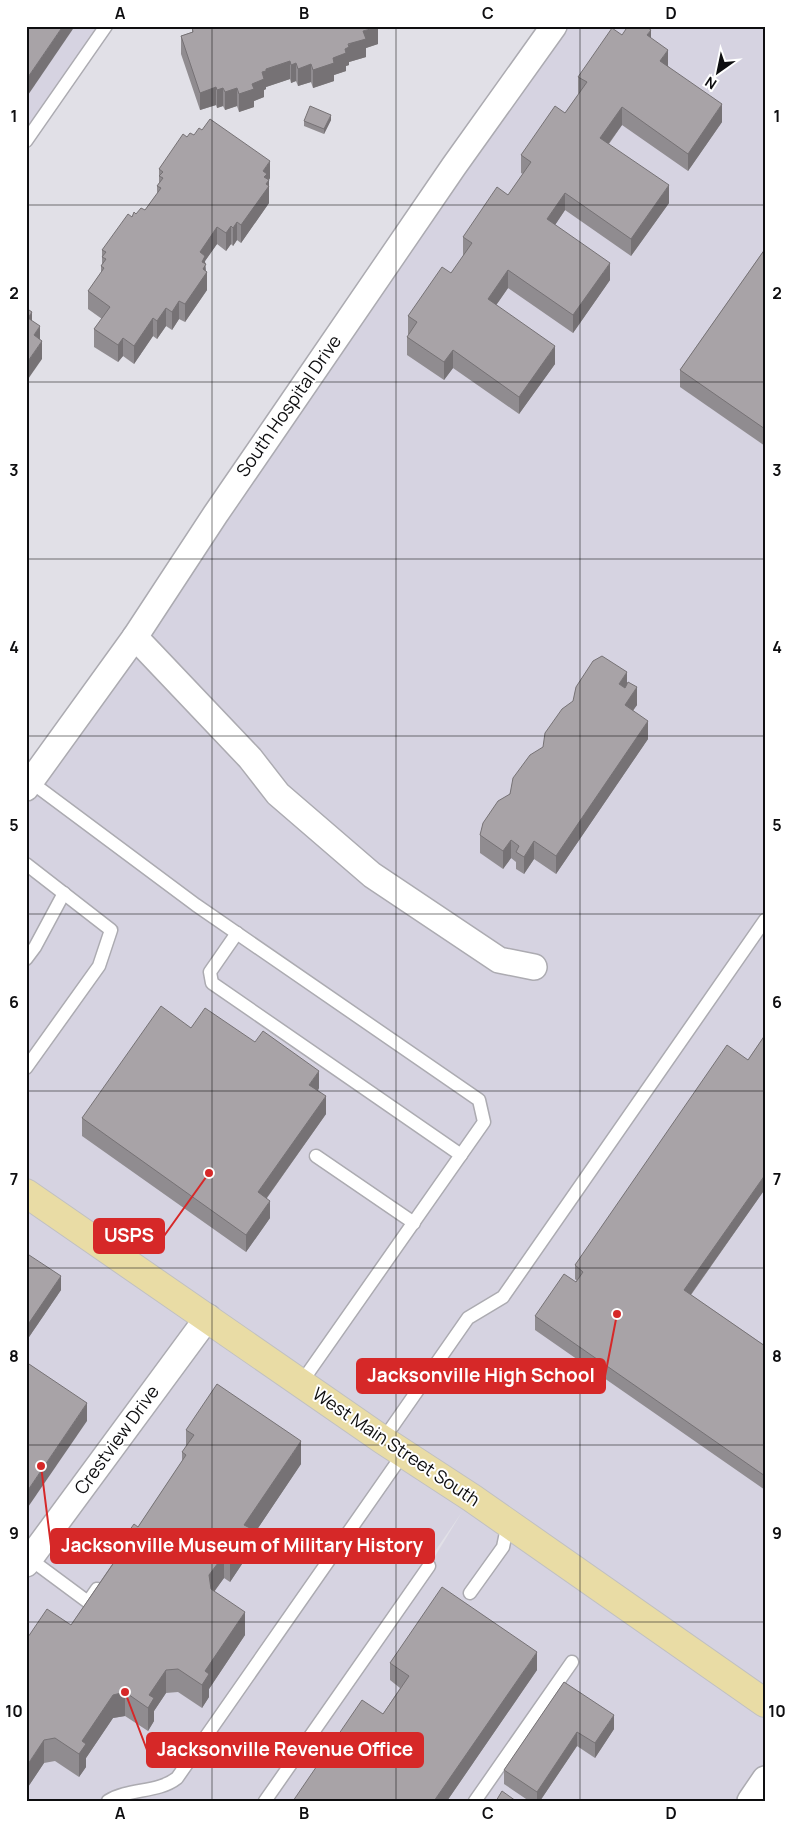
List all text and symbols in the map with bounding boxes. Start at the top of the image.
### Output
text: A [115,2,126,24]
text: B [299,2,309,24]
text: C [482,2,494,24]
text: D [665,2,677,24]
north arrow [694,48,744,98]
text: N [701,73,720,94]
text: 1 [10,105,18,127]
text: 1 [773,105,781,127]
text: 2 [9,282,19,304]
text: 2 [772,282,782,304]
street label: South Hospital Drive [230,330,346,481]
text: 3 [9,459,19,481]
text: 3 [772,459,782,481]
text: 4 [9,636,19,658]
text: 4 [772,636,782,658]
text: 5 [9,814,19,836]
text: 5 [772,814,782,836]
text: 6 [9,991,19,1013]
text: 6 [772,991,782,1013]
text: 7 [10,1168,18,1190]
text: 7 [773,1168,781,1190]
callout: USPS [94,1219,164,1253]
text: USPS [104,1222,154,1248]
text: 8 [9,1345,19,1367]
text: 8 [772,1345,782,1367]
callout: Jacksonville High School [357,1359,605,1393]
text: Jacksonville High School [367,1362,595,1388]
street label: Crestview Drive [68,1380,164,1499]
street label: West Main Street South [308,1381,485,1511]
text: 9 [9,1522,19,1544]
text: 9 [772,1522,782,1544]
callout: Jacksonville Museum of Military History [51,1529,434,1563]
text: Jacksonville Museum of Military History [61,1532,423,1558]
text: 10 [5,1700,23,1722]
text: 10 [768,1700,786,1722]
callout: Jacksonville Revenue Office [147,1733,423,1767]
text: Jacksonville Revenue Office [157,1736,413,1762]
text: A [115,1802,126,1824]
text: B [299,1802,309,1824]
text: C [482,1802,494,1824]
text: D [665,1802,677,1824]

